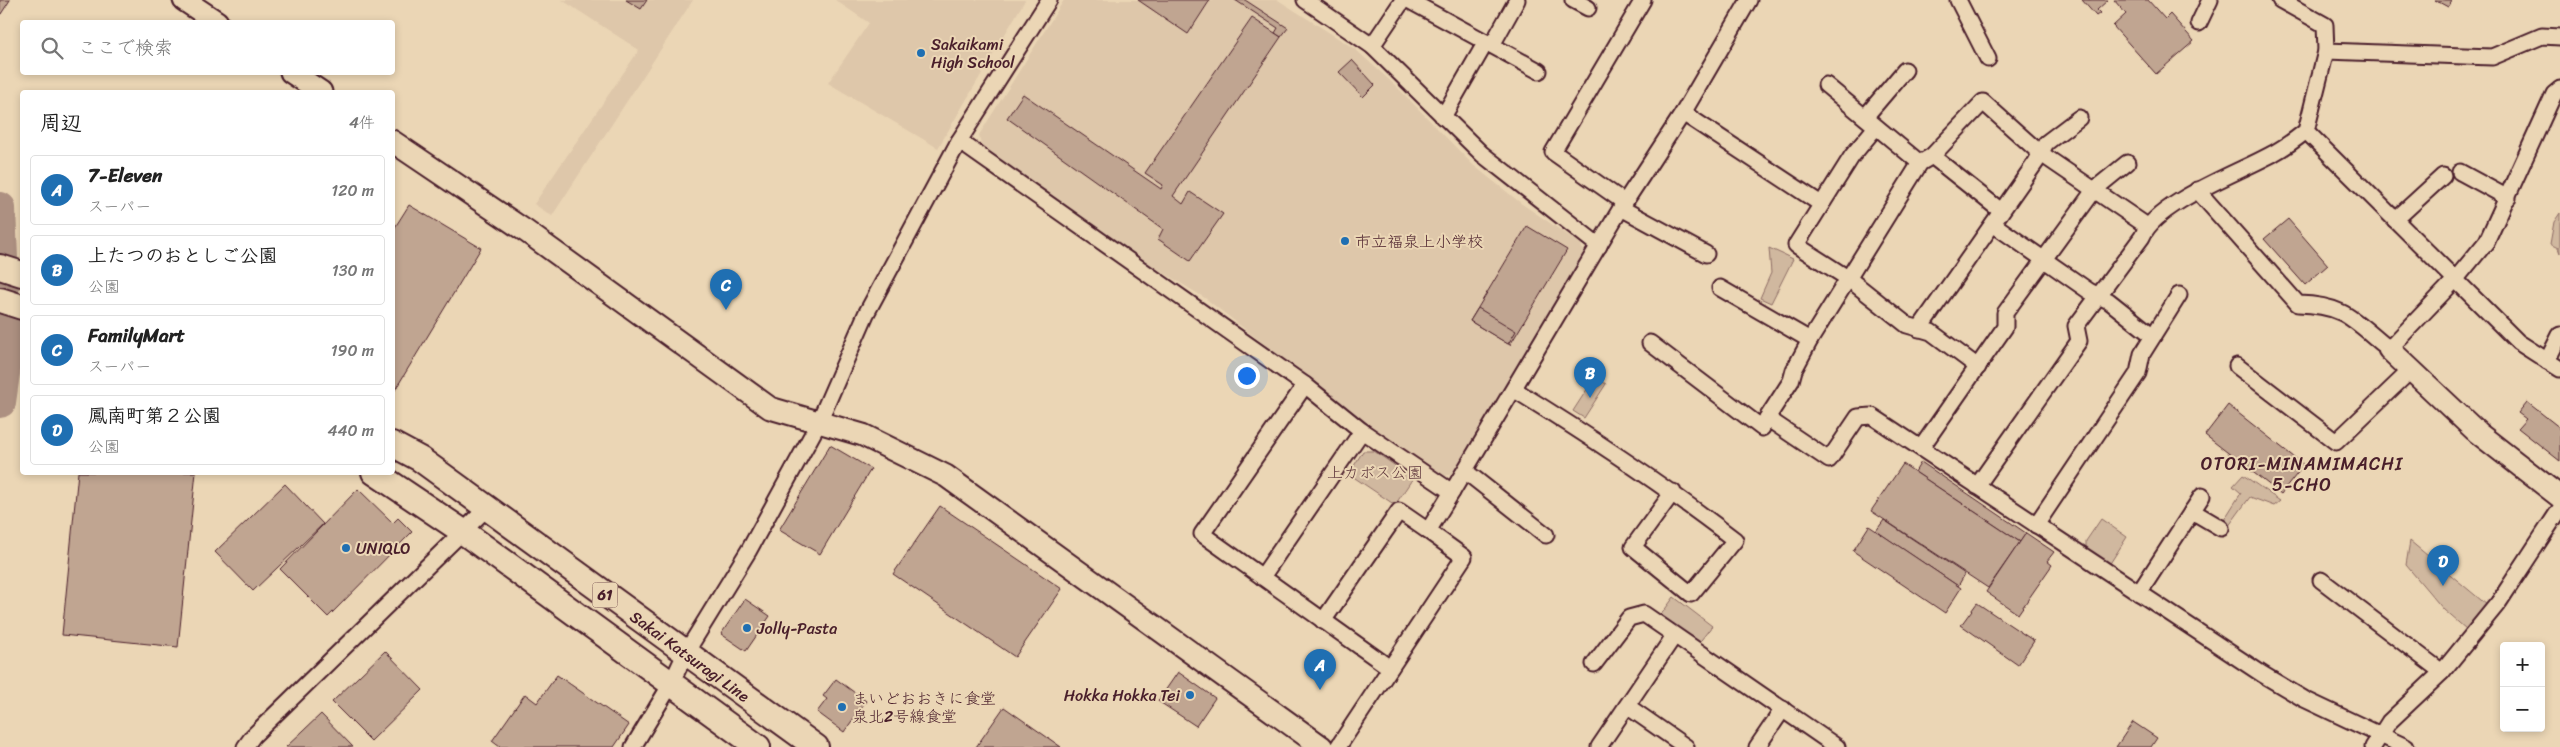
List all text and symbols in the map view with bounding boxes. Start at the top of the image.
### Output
search box [20,20,395,75]
place label: Sakaikami High School [931,30,1015,77]
text: ここで検索 [78,31,173,64]
icon: search [38,34,66,62]
marker: Sakaikami High School [915,47,927,59]
text: 周辺 [40,104,82,142]
text: 4件 [349,108,375,137]
text: 7-Eleven [88,159,162,192]
text: A [52,176,62,205]
text: 120 m [331,176,374,205]
text: スーパー [88,192,151,221]
place label: 市立福泉上小学校 [1355,227,1483,256]
marker: 市立福泉上小学校 [1339,235,1351,247]
text: 上たつのおとしご公園 [88,239,278,272]
text: B [52,256,62,285]
text: 130 m [332,256,374,285]
pin: C [710,269,742,310]
text: 公園 [88,272,120,301]
text: FamilyMart [88,319,185,352]
text: C [52,336,62,365]
text: 190 m [331,336,374,365]
text: スーパー [88,352,151,381]
pin: B [1574,357,1606,398]
your location [1234,363,1260,389]
text: 鳳南町第２公園 [88,399,221,432]
text: D [52,416,62,445]
text: 440 m [327,416,374,445]
text: 公園 [88,432,120,461]
district label: OTORI-MINAMIMACHI 5-CHO [2201,448,2404,501]
park label: 上カボス公園 [1327,458,1423,487]
place label: UNIQLO [356,534,411,563]
marker: UNIQLO [340,542,352,554]
pin: D [2427,545,2459,586]
road number: 61 [592,582,618,608]
street label: Sakai Katsuragi Line [624,603,756,710]
place label: Jolly-Pasta [756,614,837,643]
marker: Jolly-Pasta [741,622,753,634]
map controls [2500,642,2545,732]
button: + [2500,642,2545,687]
pin: A [1304,649,1336,690]
place label: Hokka Hokka Tei [1064,681,1181,710]
place label: まいどおおきに食堂 泉北2号線食堂 [852,684,996,731]
button: − [2500,687,2545,732]
marker: Hokka Hokka Tei [1184,689,1196,701]
marker: まいどおおきに食堂 泉北2号線食堂 [836,701,848,713]

